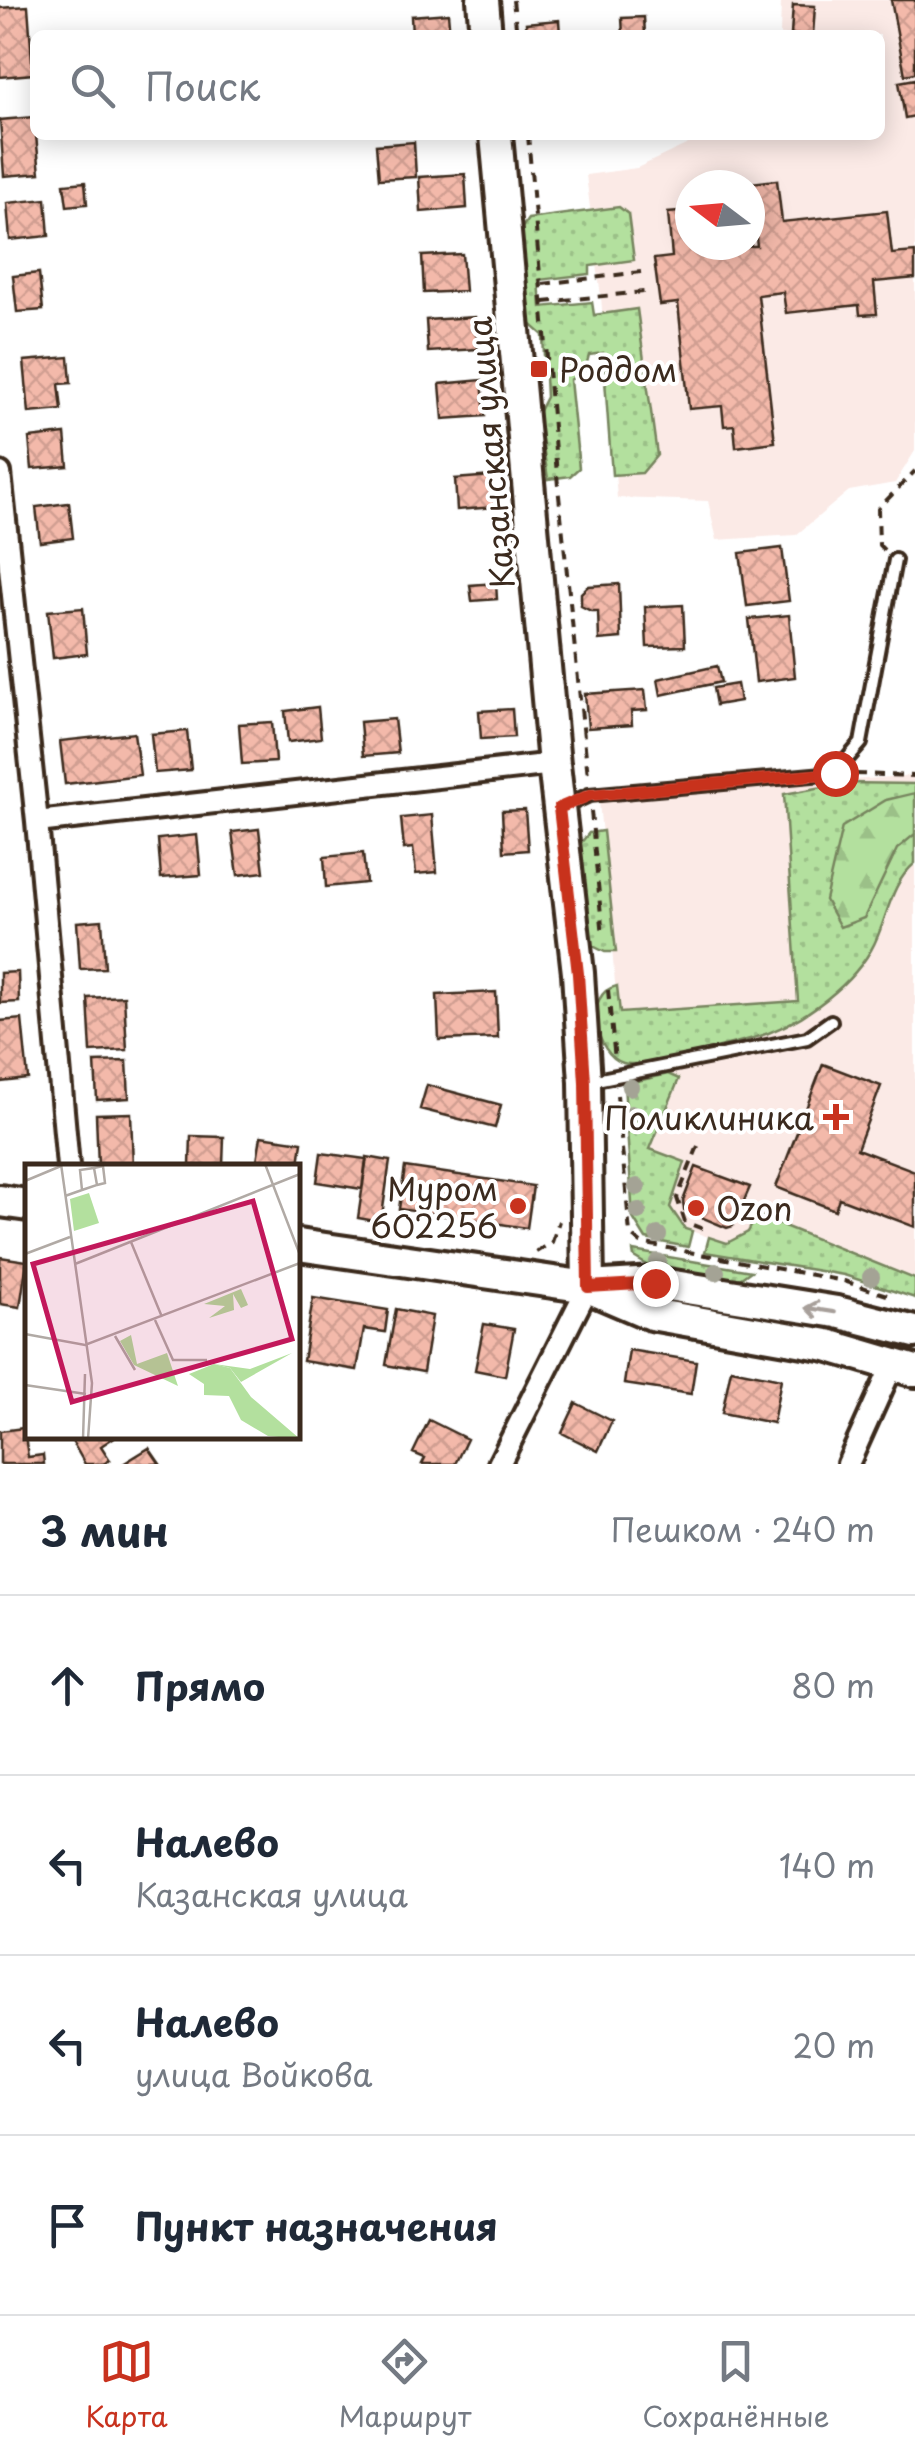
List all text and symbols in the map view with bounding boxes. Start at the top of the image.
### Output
search box [30,30,885,140]
text: Поиск [145,57,260,114]
icon: search [65,58,120,113]
north arrow [675,170,765,260]
street label: Казанская улица [454,315,526,591]
place label: Роддом [559,345,677,393]
marker: Роддом [528,358,550,380]
route start [813,751,859,797]
place label: Поликлиника [604,1093,814,1141]
marker: Поликлиника [823,1104,849,1130]
inset map [25,1164,300,1439]
place label: Муром 602256 [370,1164,498,1249]
place label: Ozon [716,1184,793,1232]
marker: Муром 602256 [507,1195,529,1217]
marker: Ozon [685,1197,707,1219]
route end [633,1261,679,1307]
one-way arrow [804,1300,837,1318]
text: 3 мин [40,1498,169,1561]
text: Пешком · 240 m [611,1505,875,1553]
text: Прямо [135,1657,265,1714]
icon: ahead [40,1658,95,1713]
text: 80 m [791,1661,875,1709]
text: Налево [135,1813,279,1870]
icon: left [40,1838,95,1893]
text: 140 m [779,1841,875,1889]
text: Казанская улица [135,1870,408,1918]
text: Налево [135,1993,279,2050]
icon: left [40,2018,95,2073]
text: 20 m [793,2021,875,2069]
text: улица Войкова [135,2050,373,2098]
text: Пункт назначения [135,2197,498,2254]
icon: arrive [40,2198,95,2253]
tab: Карта [86,2334,168,2437]
tab: Маршрут [339,2334,471,2437]
tab: Сохранённые [642,2334,829,2437]

